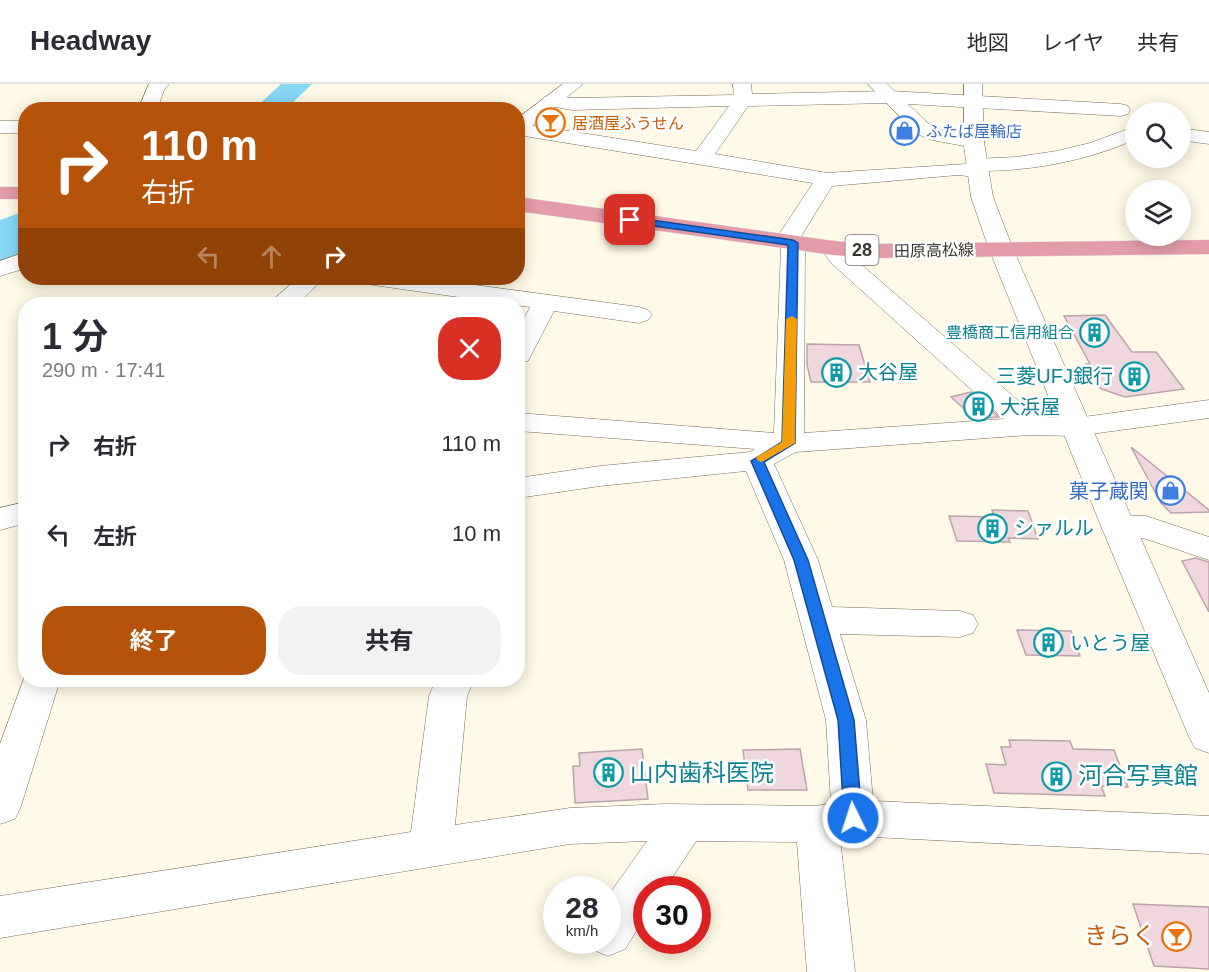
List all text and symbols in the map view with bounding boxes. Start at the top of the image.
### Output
text: Headway [30,25,151,56]
text: 地図 [967,31,1009,54]
text: レイヤ [1042,31,1104,54]
text: 共有 [1137,31,1179,54]
map controls [1125,102,1191,246]
button: search [1125,102,1191,168]
bar icon: 居酒屋ふうせん [535,107,567,139]
place label: 居酒屋ふうせん [572,115,684,132]
shop icon: ふたば屋輪店 [889,115,921,147]
text: 110 m [141,122,258,169]
place label: ふたば屋輪店 [926,123,1022,140]
icon: right [42,126,120,204]
text: 右折 [141,178,195,208]
button: layers [1125,180,1191,246]
pin [604,194,655,245]
icon: arrive [613,203,646,236]
road number: 28 [846,235,878,265]
icon: left [192,240,225,273]
icon: ahead [255,240,288,273]
icon: right [318,240,351,273]
street label: 田原高松線 [894,241,974,260]
text: 1 分 [42,316,108,357]
building icon: 豊橋商工信用組合 [1079,316,1111,348]
button: close [438,317,501,380]
place label: 豊橋商工信用組合 [946,324,1074,341]
building icon: 大谷屋 [821,356,853,388]
text: 290 m · 17:41 [42,359,165,381]
building icon: 三菱UFJ銀行 [1118,360,1150,392]
place label: 大谷屋 [858,361,918,383]
place label: 三菱UFJ銀行 [996,365,1113,387]
building icon: 大浜屋 [963,391,995,423]
place label: 大浜屋 [1000,396,1060,418]
icon: right [42,428,75,461]
text: 110 m [441,431,501,456]
text: 右折 [93,434,137,459]
shop icon: 菓子蔵関 [1154,475,1186,507]
place label: 菓子蔵関 [1069,480,1149,502]
building icon: シァルル [977,512,1009,544]
place label: シァルル [1014,517,1094,539]
icon: left [42,518,75,551]
text: 10 m [452,521,501,546]
text: 左折 [93,524,137,549]
button: 終了 [42,606,266,675]
button: 共有 [278,606,501,675]
building icon: いとう屋 [1033,627,1065,659]
place label: いとう屋 [1070,632,1150,654]
building icon: 山内歯科医院 [593,757,625,789]
place label: 山内歯科医院 [630,759,774,786]
building icon: 河合写真館 [1041,760,1073,792]
place label: 河合写真館 [1078,762,1198,789]
position arrow [821,786,885,850]
speed limit sign: 30 [633,876,711,954]
text: 28 [565,891,599,924]
bar icon: きらく [1161,920,1193,952]
text: km/h [566,922,598,939]
place label: きらく [1084,922,1156,949]

